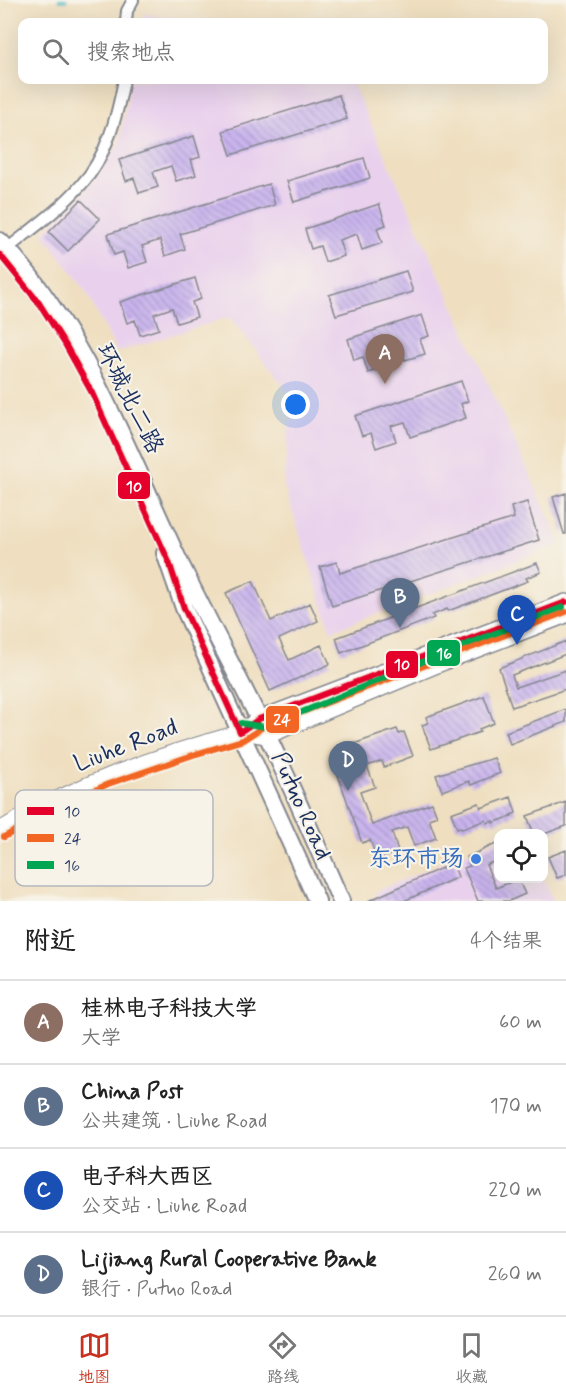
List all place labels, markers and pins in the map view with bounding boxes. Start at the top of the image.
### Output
pin: A [366,334,404,384]
pin: B [380,578,420,628]
pin: C [498,596,536,645]
pin: D [328,742,368,791]
place label: 东环市场 [368,844,464,875]
marker: 东环市场 [469,852,483,866]

